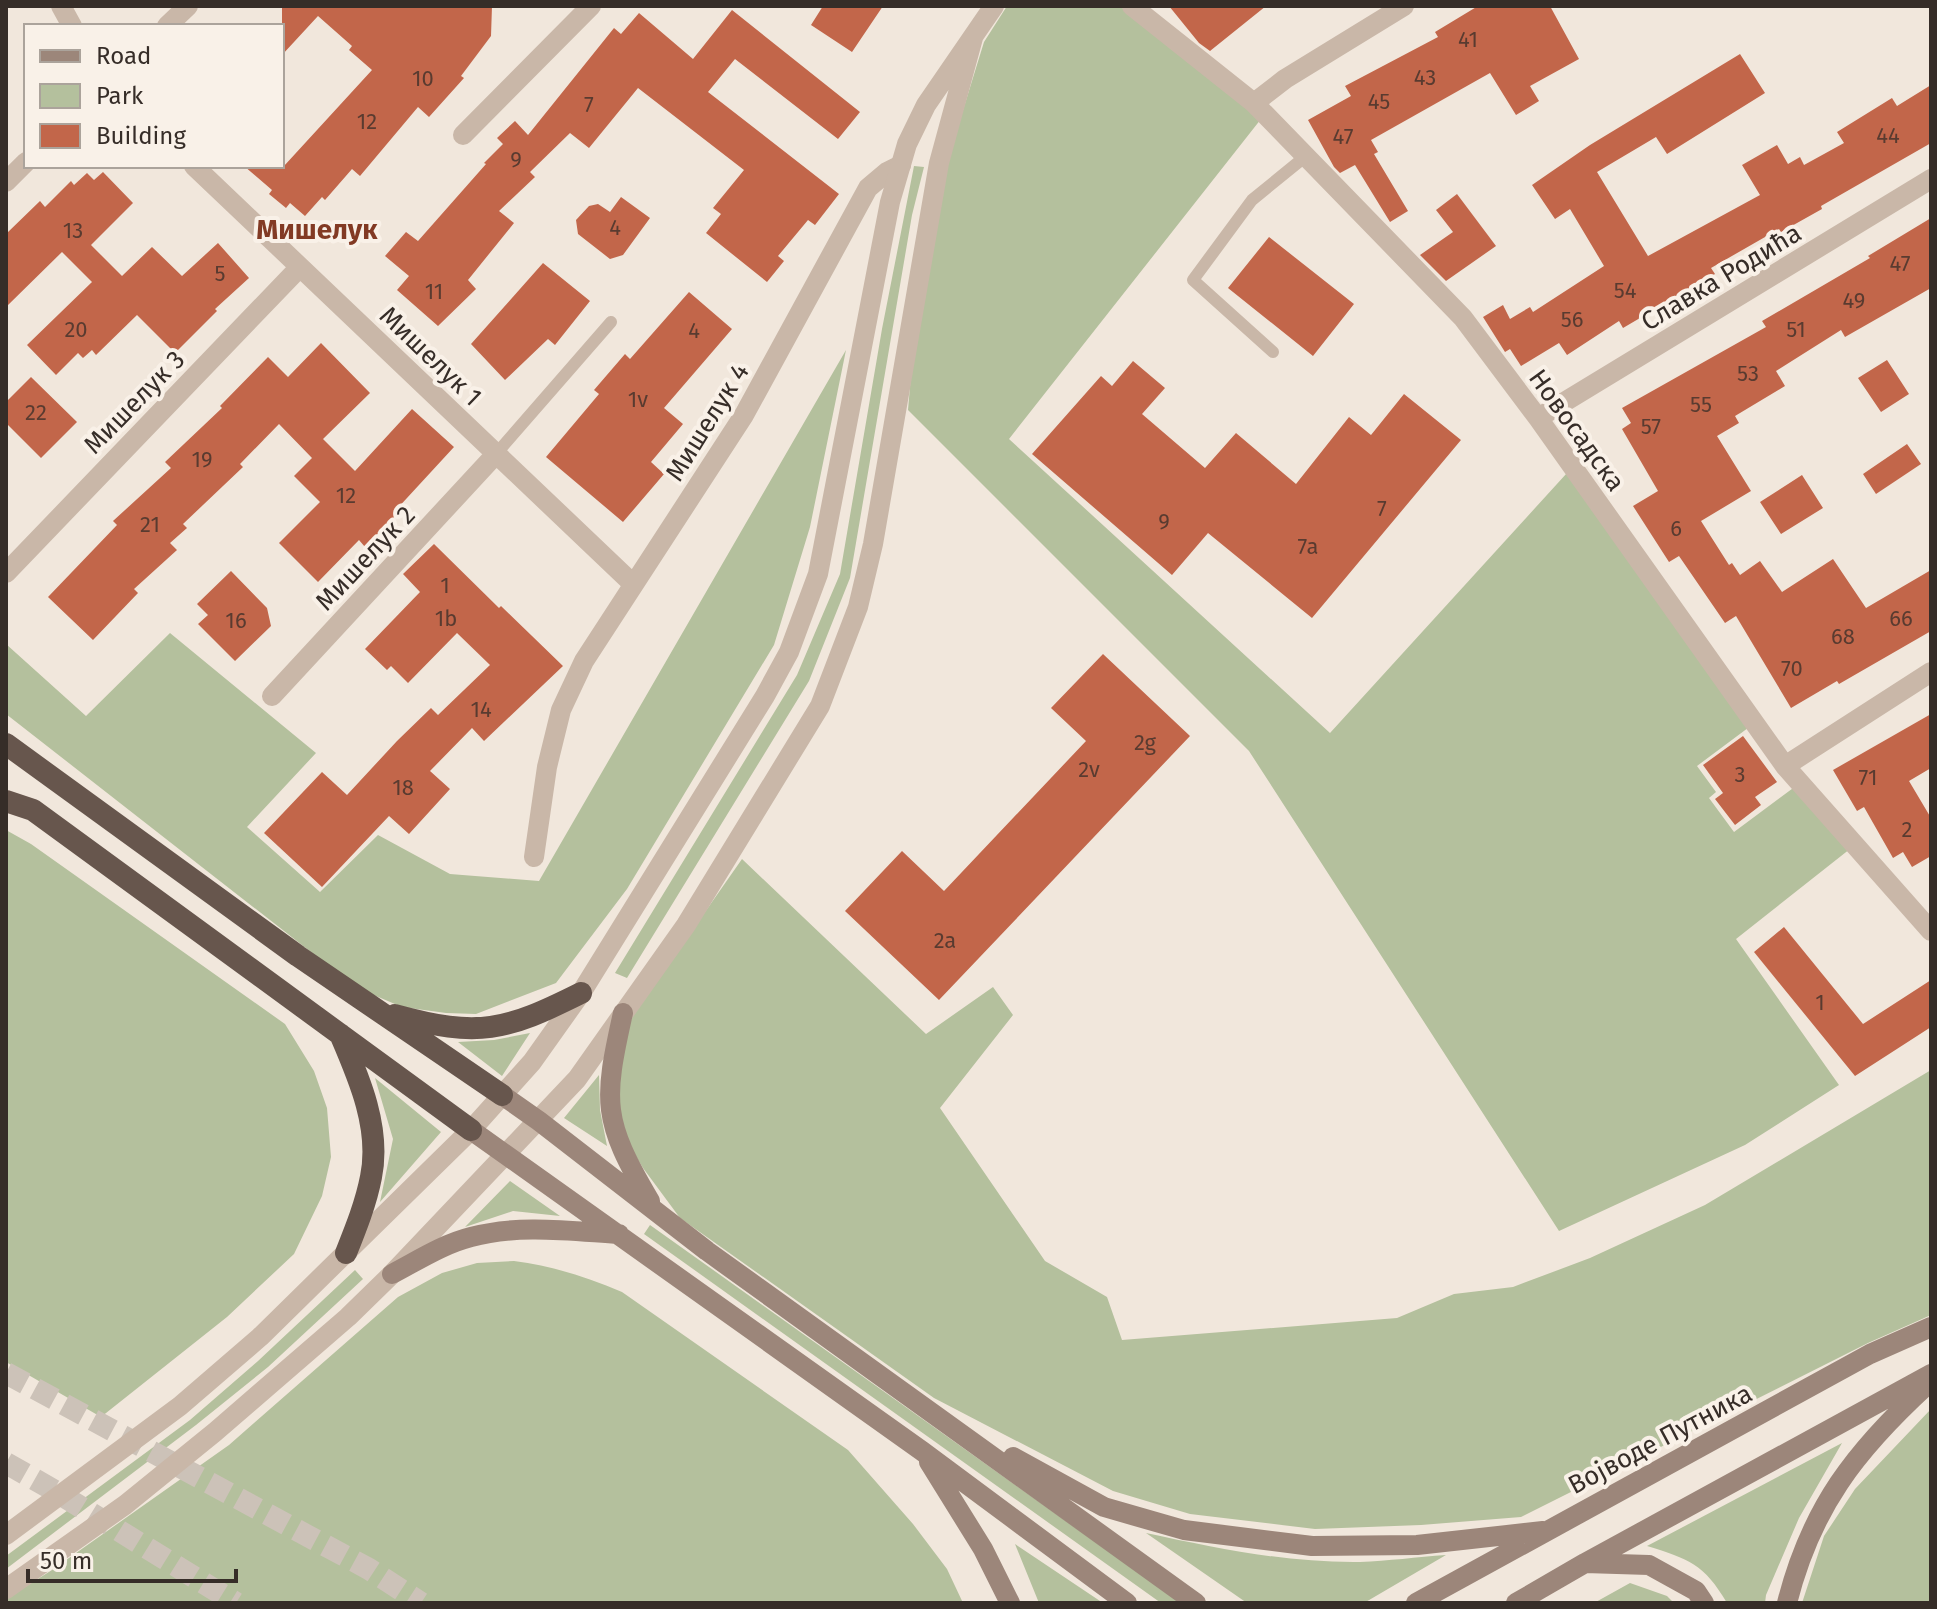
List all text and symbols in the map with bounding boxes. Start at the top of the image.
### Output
legend [24,24,284,168]
house number: 41 [1458,26,1478,53]
text: Road [96,42,151,70]
house number: 43 [1414,64,1436,91]
house number: 10 [412,65,434,92]
text: Park [96,82,144,110]
house number: 45 [1368,88,1390,115]
house number: 7 [584,91,594,118]
house number: 12 [357,108,377,135]
text: Building [96,122,186,150]
house number: 44 [1876,122,1900,149]
house number: 47 [1333,123,1354,150]
house number: 9 [510,146,522,173]
district label: Мишелук [256,213,378,246]
house number: 4 [609,214,621,241]
house number: 13 [63,217,83,244]
street label: Славка Родића [1636,217,1807,337]
house number: 47 [1890,250,1911,277]
house number: 5 [214,260,226,287]
house number: 54 [1614,277,1637,304]
house number: 11 [425,278,443,305]
house number: 49 [1843,287,1865,314]
street label: Мишелук 1 [373,300,488,413]
house number: 56 [1561,306,1583,333]
house number: 20 [64,316,88,343]
house number: 51 [1786,316,1806,343]
house number: 4 [688,317,700,344]
street label: Мишелук 3 [78,344,191,460]
street label: Мишелук 4 [659,358,756,487]
house number: 53 [1737,360,1759,387]
street label: Новосадска [1522,363,1631,497]
house number: 1v [628,386,648,413]
house number: 55 [1690,391,1712,418]
house number: 22 [25,399,47,426]
house number: 57 [1641,413,1661,440]
house number: 19 [191,446,213,473]
house number: 12 [336,482,356,509]
house number: 7 [1377,495,1387,522]
street label: Мишелук 2 [309,500,422,617]
house number: 9 [1158,508,1170,535]
house number: 21 [140,511,160,538]
house number: 6 [1670,515,1682,542]
house number: 7a [1297,533,1319,560]
house number: 1 [440,572,450,599]
house number: 1b [435,605,457,632]
house number: 66 [1889,605,1913,632]
house number: 16 [225,607,247,634]
house number: 68 [1831,623,1855,650]
house number: 70 [1781,655,1803,682]
house number: 14 [470,696,492,723]
house number: 2g [1134,729,1157,756]
house number: 2v [1078,756,1100,783]
house number: 3 [1735,761,1745,788]
house number: 71 [1859,764,1877,791]
house number: 18 [392,774,414,801]
house number: 2 [1902,816,1912,843]
house number: 2a [934,927,956,954]
house number: 1 [1815,989,1825,1016]
street label: Војводе Путника [1563,1378,1757,1501]
scale bar [28,1533,236,1583]
text: 50 m [40,1547,92,1575]

